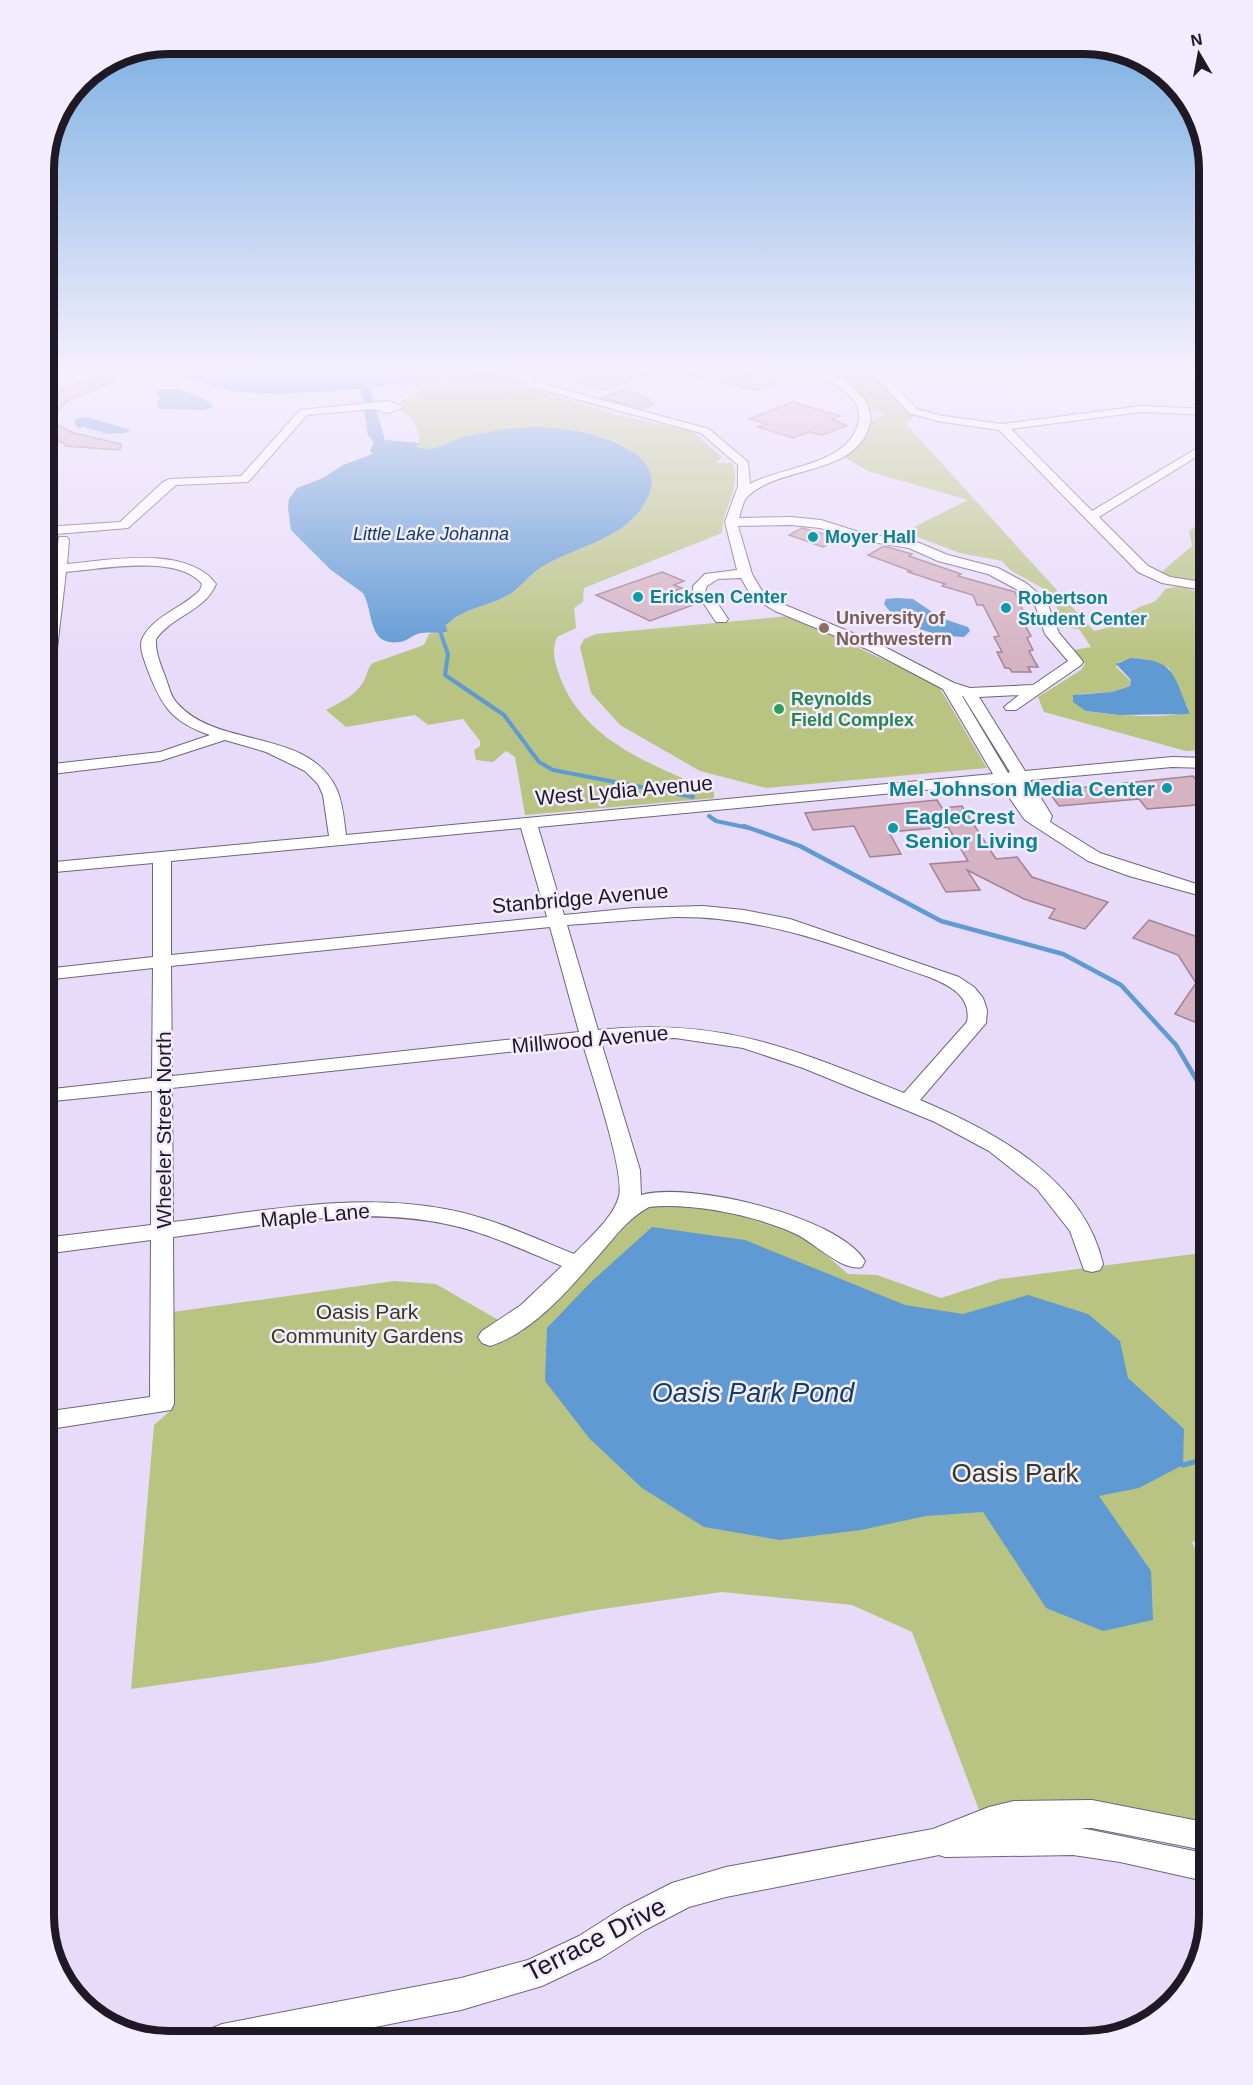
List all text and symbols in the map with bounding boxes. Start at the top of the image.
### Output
north arrow [1169,24,1229,84]
text: N [1189,30,1204,49]
water label: Little Lake Johanna [353,524,509,544]
place label: Moyer Hall [825,527,916,547]
marker: Moyer Hall [806,530,820,544]
place label: Ericksen Center [650,587,787,607]
place label: Robertson Student Center [1018,588,1147,629]
marker: Ericksen Center [631,590,645,604]
marker: Robertson Student Center [999,601,1013,615]
place label: University of Northwestern [836,608,952,649]
marker: University of Northwestern [817,621,831,635]
place label: Reynolds Field Complex [791,689,914,730]
marker: Reynolds Field Complex [772,702,786,716]
street label: West Lydia Avenue [534,771,714,809]
place label: Mel Johnson Media Center [889,777,1155,800]
marker: Mel Johnson Media Center [1160,781,1174,795]
place label: EagleCrest Senior Living [905,805,1038,852]
marker: EagleCrest Senior Living [886,821,900,835]
street label: Stanbridge Avenue [491,879,669,917]
street label: Millwood Avenue [511,1021,669,1057]
street label: Wheeler Street North [152,1031,175,1229]
street label: Maple Lane [259,1199,371,1231]
park label: Oasis Park Community Gardens [271,1300,463,1347]
water label: Oasis Park Pond [652,1378,855,1408]
park label: Oasis Park [951,1458,1080,1488]
street label: Terrace Drive [519,1891,671,1987]

